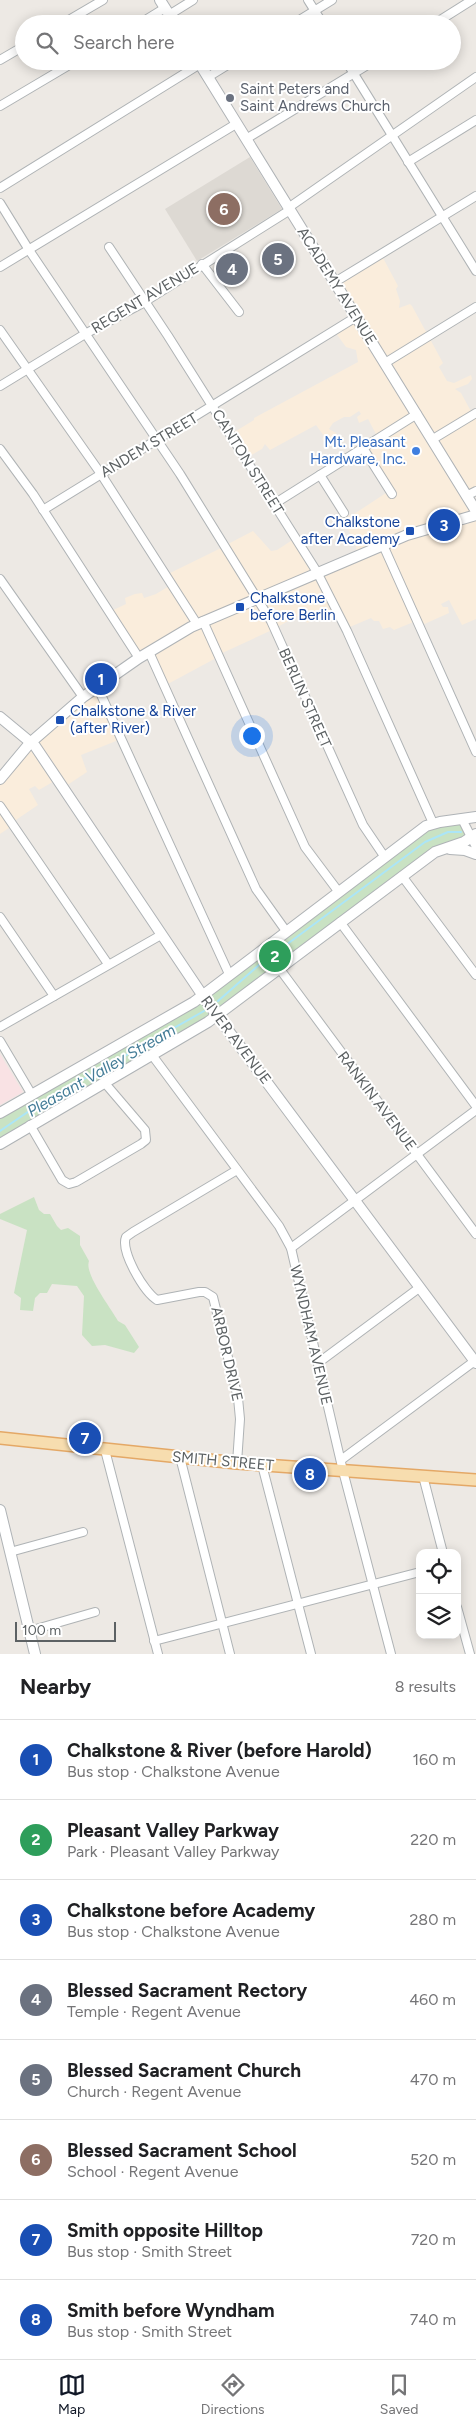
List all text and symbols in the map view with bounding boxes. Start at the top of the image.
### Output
search box [15,15,461,70]
icon: search [33,29,61,57]
text: Search here [73,31,175,54]
place label: Saint Peters and Saint Andrews Church [240,80,390,115]
marker: Saint Peters and Saint Andrews Church [224,92,236,104]
pin: 6 [208,190,240,228]
street label: ACADEMY AVENUE [294,224,380,348]
pin: 5 [262,240,294,278]
pin: 4 [216,250,248,288]
street label: REGENT AVENUE [88,259,202,337]
street label: CANTON STREET [208,406,288,519]
street label: ANDEM STREET [97,409,202,481]
place label: Mt. Pleasant Hardware, Inc. [310,433,406,468]
marker: Mt. Pleasant Hardware, Inc. [410,445,422,457]
pin: 3 [428,506,460,544]
place label: Chalkstone after Academy [301,513,400,548]
marker: Chalkstone after Academy [404,525,416,537]
place label: Chalkstone before Berlin [250,589,336,624]
marker: Chalkstone before Berlin [234,601,246,613]
street label: BERLIN STREET [275,645,335,751]
pin: 1 [85,660,117,698]
place label: Chalkstone & River (after River) [70,702,196,737]
marker: Chalkstone & River (after River) [54,714,66,726]
your location [239,723,265,749]
pin: 2 [259,937,291,975]
street label: RIVER AVENUE [197,992,275,1088]
water label: Pleasant Valley Stream [24,1020,179,1121]
street label: RANKIN AVENUE [334,1048,420,1154]
street label: WYNDHAM AVENUE [286,1263,336,1407]
street label: ARBOR DRIVE [207,1305,247,1403]
pin: 7 [69,1419,101,1457]
street label: SMITH STREET [171,1448,275,1474]
pin: 8 [294,1455,326,1493]
map controls [416,1549,461,1639]
button: locate [416,1549,461,1594]
button: layers [416,1594,461,1639]
scale bar [15,1619,116,1642]
text: 100 m [22,1622,61,1639]
text: Nearby [20,1674,91,1699]
text: 8 results [395,1677,456,1696]
text: Chalkstone & River (before Harold) [67,1739,372,1762]
text: 1 [33,1750,39,1769]
text: 160 m [413,1750,456,1769]
text: Bus stop · Chalkstone Avenue [67,1762,280,1781]
text: Pleasant Valley Parkway [67,1819,279,1842]
text: 2 [31,1830,41,1849]
text: 220 m [410,1830,456,1849]
text: Park · Pleasant Valley Parkway [67,1842,279,1861]
text: Chalkstone before Academy [67,1899,315,1922]
text: 3 [32,1910,40,1929]
text: 280 m [409,1910,456,1929]
text: Bus stop · Chalkstone Avenue [67,1922,280,1941]
text: Blessed Sacrament Rectory [67,1979,307,2002]
text: 4 [31,1990,41,2009]
text: 460 m [409,1990,456,2009]
text: Temple · Regent Avenue [67,2002,241,2021]
text: Blessed Sacrament Church [67,2059,301,2082]
text: 5 [31,2070,41,2089]
text: 470 m [410,2070,456,2089]
text: Church · Regent Avenue [67,2082,241,2101]
text: Blessed Sacrament School [67,2139,297,2162]
text: 6 [31,2150,41,2169]
text: 520 m [410,2150,456,2169]
text: School · Regent Avenue [67,2162,238,2181]
text: Smith opposite Hilltop [67,2219,263,2242]
text: 7 [32,2230,40,2249]
text: 720 m [411,2230,456,2249]
text: Bus stop · Smith Street [67,2242,232,2261]
text: Smith before Wyndham [67,2299,275,2322]
text: 8 [31,2310,41,2329]
text: 740 m [410,2310,456,2329]
text: Bus stop · Smith Street [67,2322,232,2341]
tab: Map [58,2371,86,2418]
tab: Directions [201,2371,265,2418]
tab: Saved [380,2371,418,2418]

